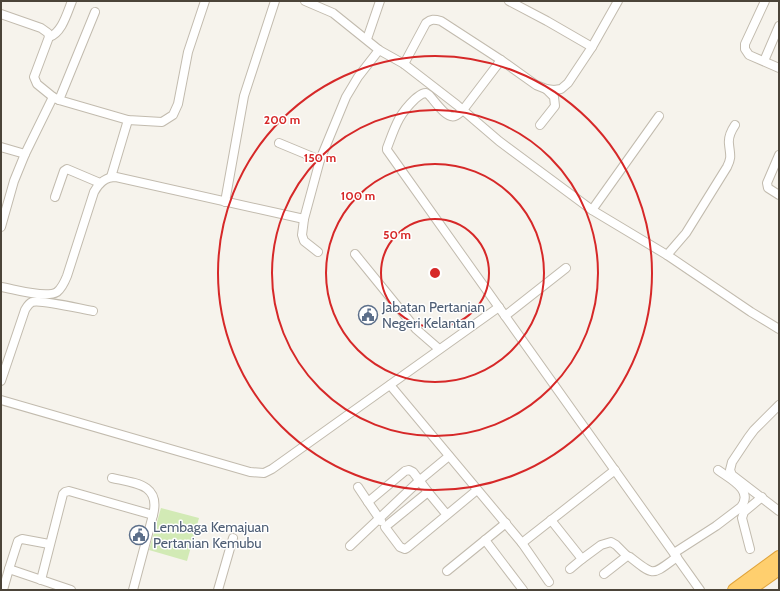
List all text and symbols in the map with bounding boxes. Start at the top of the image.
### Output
text: 200 m [264,112,300,127]
text: 150 m [304,150,336,165]
text: 100 m [341,188,375,203]
text: 50 m [383,227,411,242]
centre of rings [428,266,442,280]
place label: Jabatan Pertanian Negeri Kelantan [381,298,485,332]
public building icon: Jabatan Pertanian Negeri Kelantan [357,304,379,326]
place label: Lembaga Kemajuan Pertanian Kemubu [153,518,269,552]
public building icon: Lembaga Kemajuan Pertanian Kemubu [128,524,150,546]

